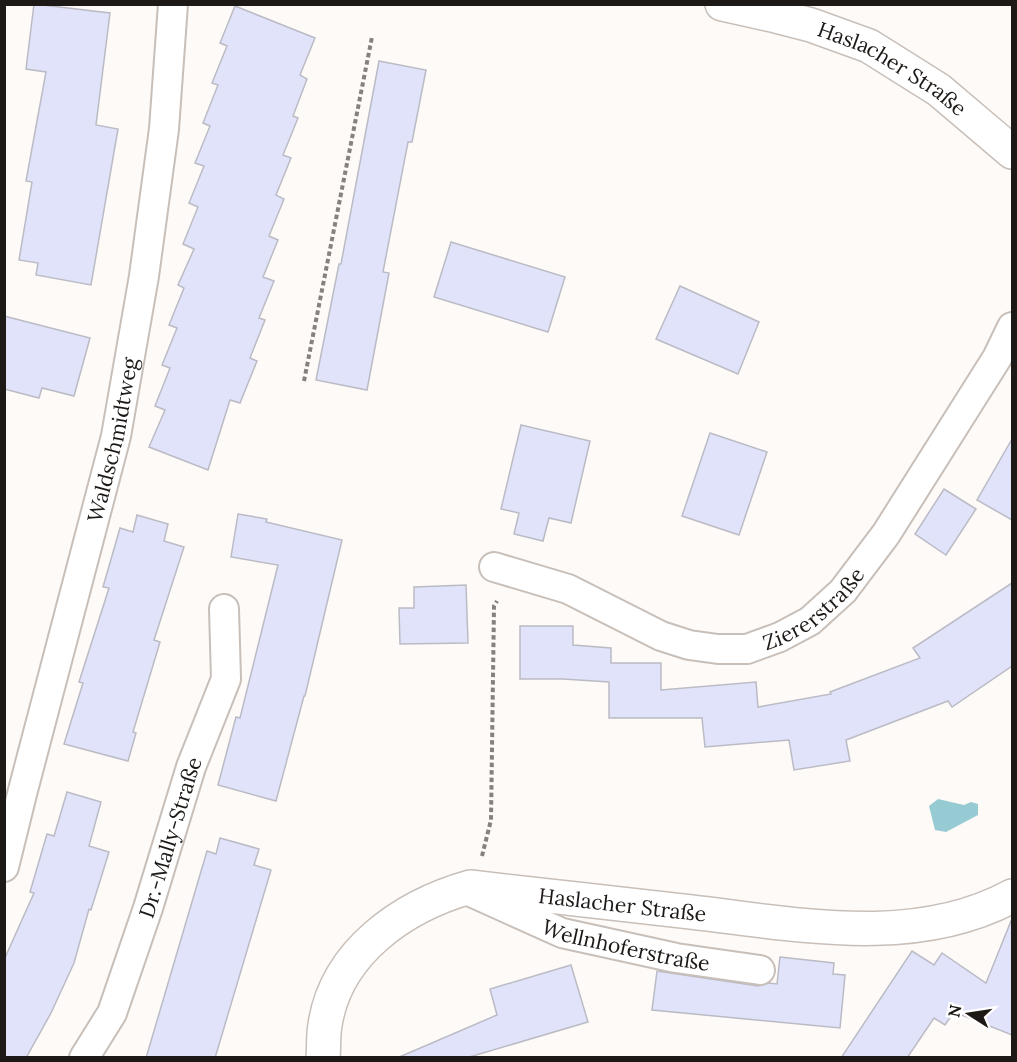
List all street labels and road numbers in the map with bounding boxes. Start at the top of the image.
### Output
street label: Haslacher Straße [814,15,973,121]
street label: Waldschmidtweg [81,355,143,525]
street label: Ziererstraße [759,562,870,656]
street label: Dr.-Mally-Straße [132,753,207,921]
street label: Haslacher Straße [537,881,708,927]
street label: Wellnhoferstraße [538,912,712,976]

